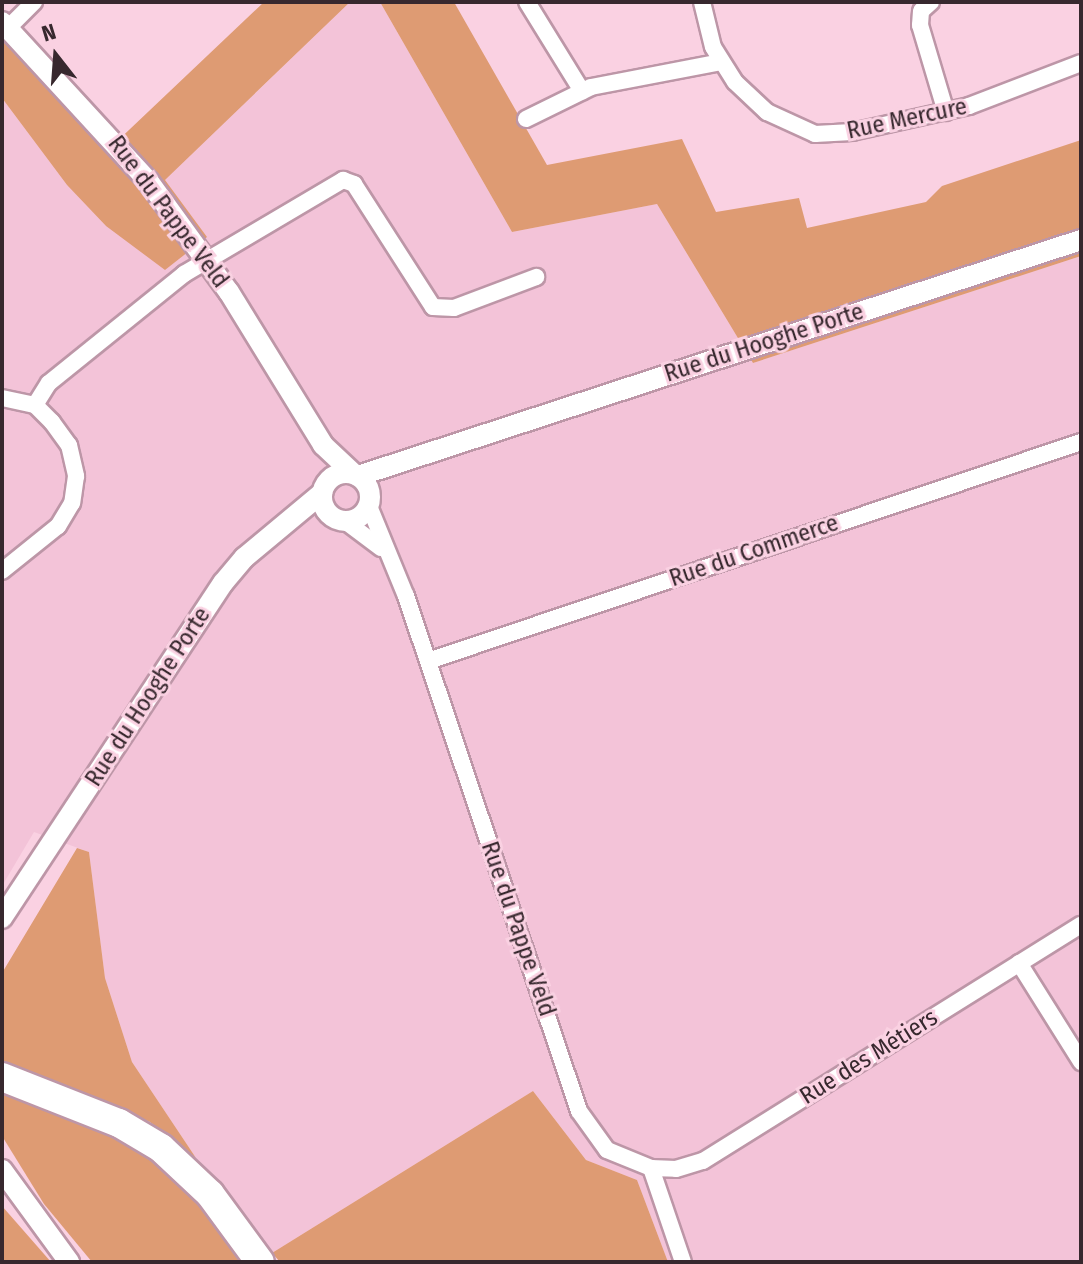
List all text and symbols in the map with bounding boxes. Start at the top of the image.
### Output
north arrow [16,16,96,96]
text: N [39,18,59,47]
street label: Rue Mercure [844,92,970,146]
street label: Rue du Pappe Veld [101,130,235,294]
street label: Rue du Hooghe Porte [661,297,867,389]
street label: Rue du Commerce [666,509,842,593]
street label: Rue du Hooghe Porte [79,602,217,792]
street label: Rue du Pappe Veld [475,838,561,1020]
street label: Rue des Métiers [795,1003,943,1111]

